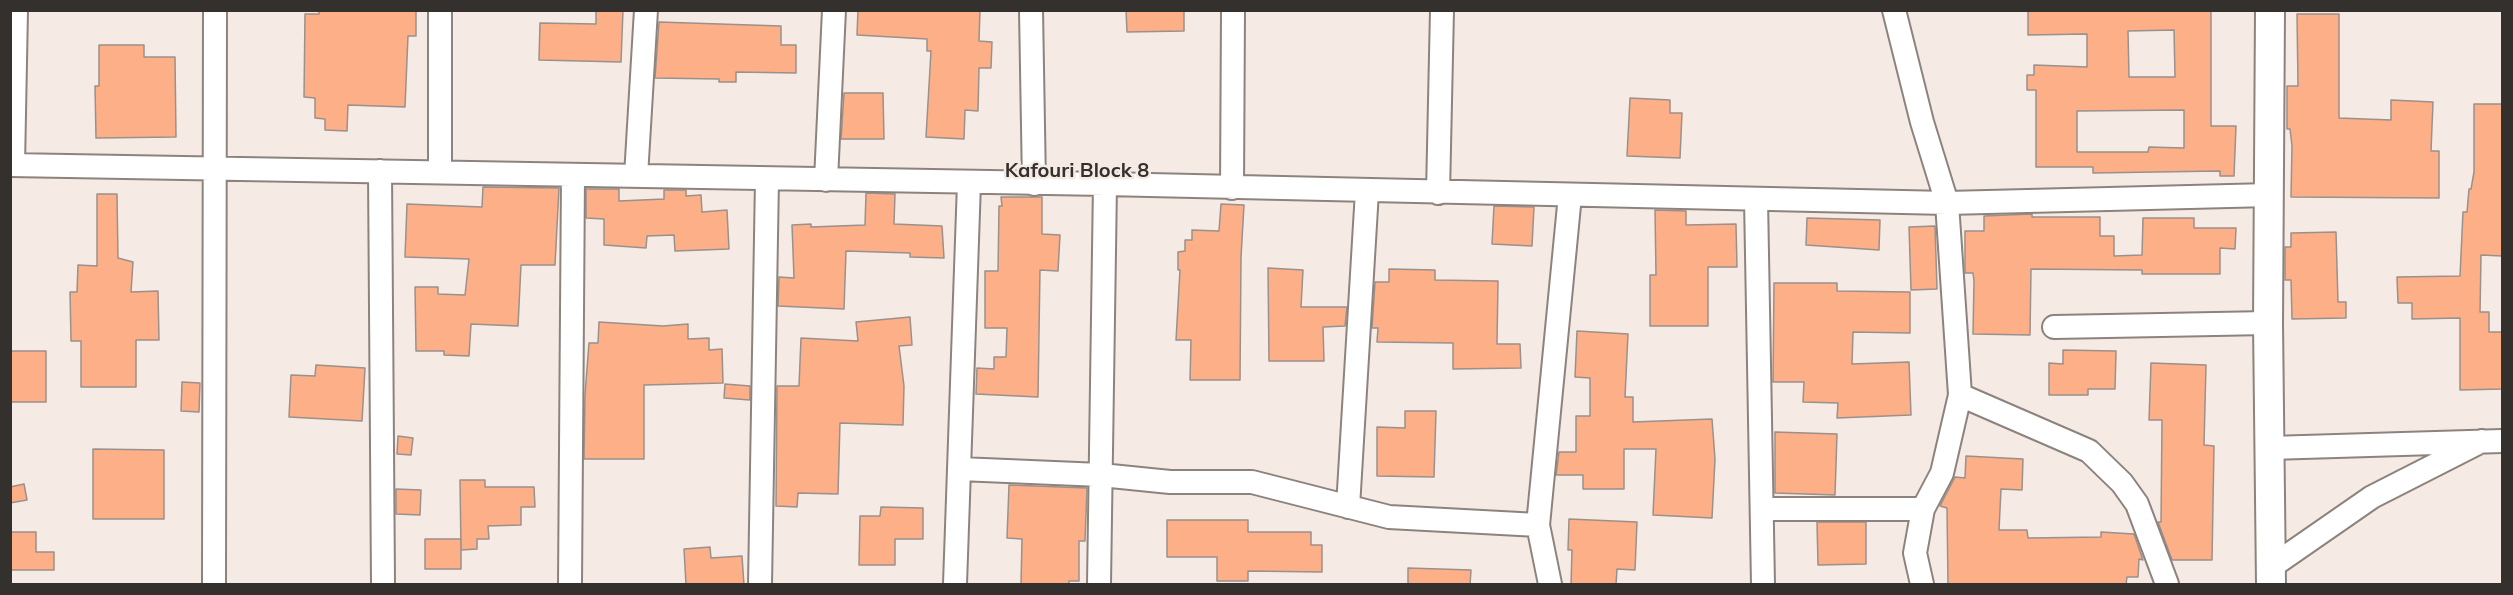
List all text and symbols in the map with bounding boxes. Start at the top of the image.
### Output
district label: Kafouri Block 8 [1005,159,1149,183]

